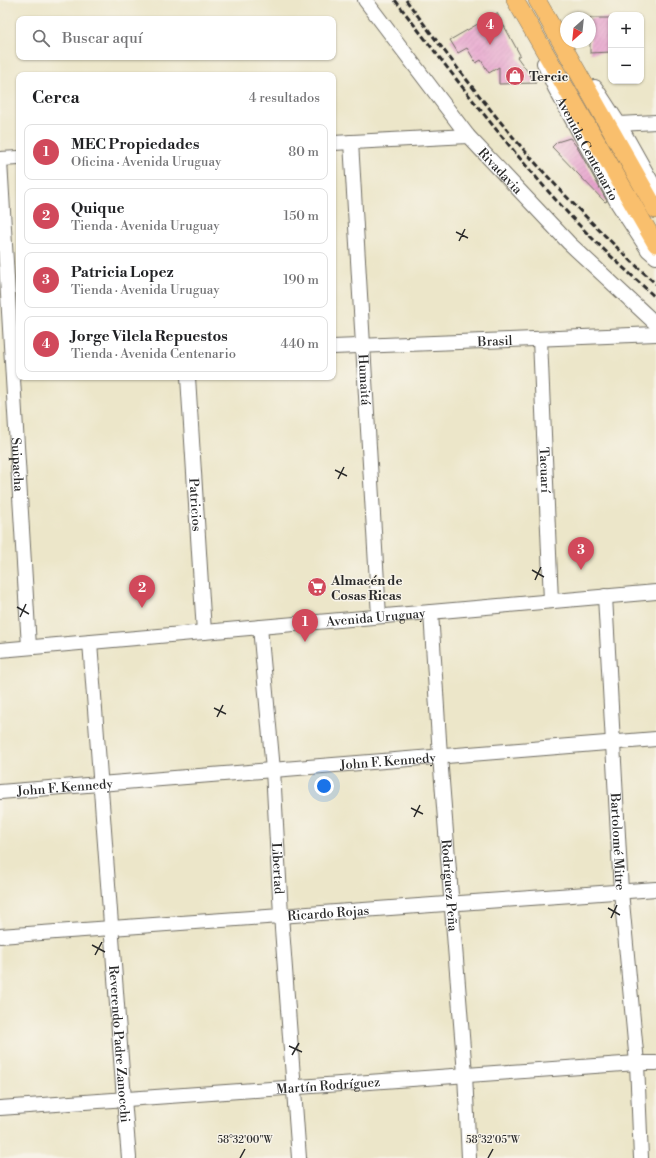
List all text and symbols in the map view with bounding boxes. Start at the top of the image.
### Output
pin: 4 [477,12,503,45]
north arrow [560,12,596,48]
map controls [608,12,644,84]
button: + [608,12,644,48]
search box [16,16,336,60]
icon: search [30,27,52,49]
text: Buscar aquí [62,29,143,48]
button: − [608,48,644,84]
shop icon: Tercic [504,65,526,87]
place label: Tercic [529,69,568,85]
text: Cerca [32,87,80,109]
text: 4 resultados [249,90,320,106]
street label: Avenida Centenario [552,93,622,204]
text: MEC Propiedades [71,135,199,154]
text: 1 [43,144,49,160]
text: 80 m [288,144,319,160]
street label: Rivadavia [474,145,526,198]
text: Oficina · Avenida Uruguay [71,154,221,170]
text: Quique [71,199,124,218]
text: 2 [42,208,50,224]
text: 150 m [284,208,319,224]
text: Tienda · Avenida Uruguay [71,218,220,234]
text: Patricia Lopez [71,263,174,282]
text: 3 [42,272,50,288]
text: 190 m [283,272,319,288]
text: Tienda · Avenida Uruguay [71,282,220,298]
text: Jorge Vilela Repuestos [71,327,228,346]
street label: Brasil [476,333,513,350]
text: 4 [42,336,50,352]
text: 440 m [281,336,319,352]
text: Tienda · Avenida Centenario [71,346,236,362]
street label: Humaitá [355,354,374,406]
street label: Suipacha [8,437,27,492]
street label: Tacuarí [536,447,553,494]
street label: Patricios [185,478,205,532]
pin: 3 [568,537,594,570]
place label: Almacén de Cosas Ricas [330,573,402,604]
pin: 2 [129,575,155,608]
supermarket icon: Almacén de Cosas Ricas [306,576,328,598]
street label: Avenida Uruguay [324,605,427,630]
pin: 1 [292,609,318,642]
street label: John F. Kennedy [338,750,437,774]
street label: John F. Kennedy [15,776,114,800]
your location [314,776,334,796]
street label: Bartolomé Mitre [607,792,628,891]
street label: Rodríguez Peña [438,839,461,933]
street label: Libertad [268,842,287,895]
street label: Ricardo Rojas [287,903,370,924]
street label: Reverendo Padre Zanocchi [105,965,133,1123]
street label: Martín Rodríguez [276,1074,381,1097]
text: 58°32'00"W [217,1134,273,1146]
text: 58°32'05"W [466,1134,521,1146]

